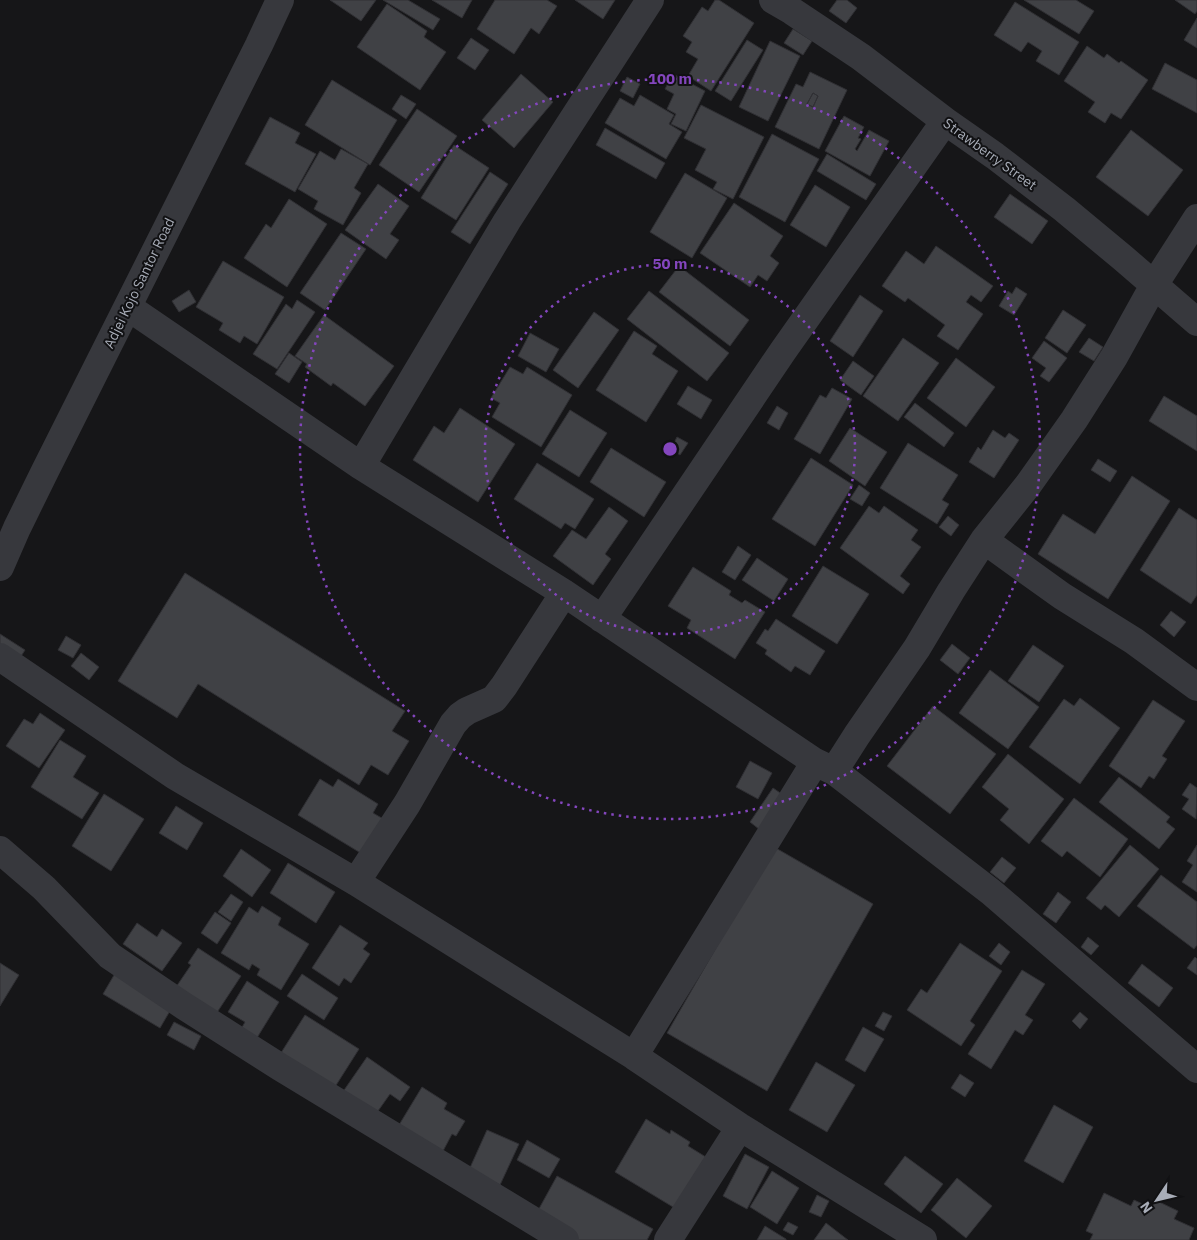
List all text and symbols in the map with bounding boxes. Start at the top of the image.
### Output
text: 100 m [648,69,692,88]
street label: Strawberry Street [940,114,1040,194]
street label: Adjei Kojo Santor Road [100,215,178,351]
text: 50 m [653,254,687,273]
centre of rings [661,440,679,458]
north arrow [1132,1175,1182,1225]
text: N [1136,1198,1157,1217]

